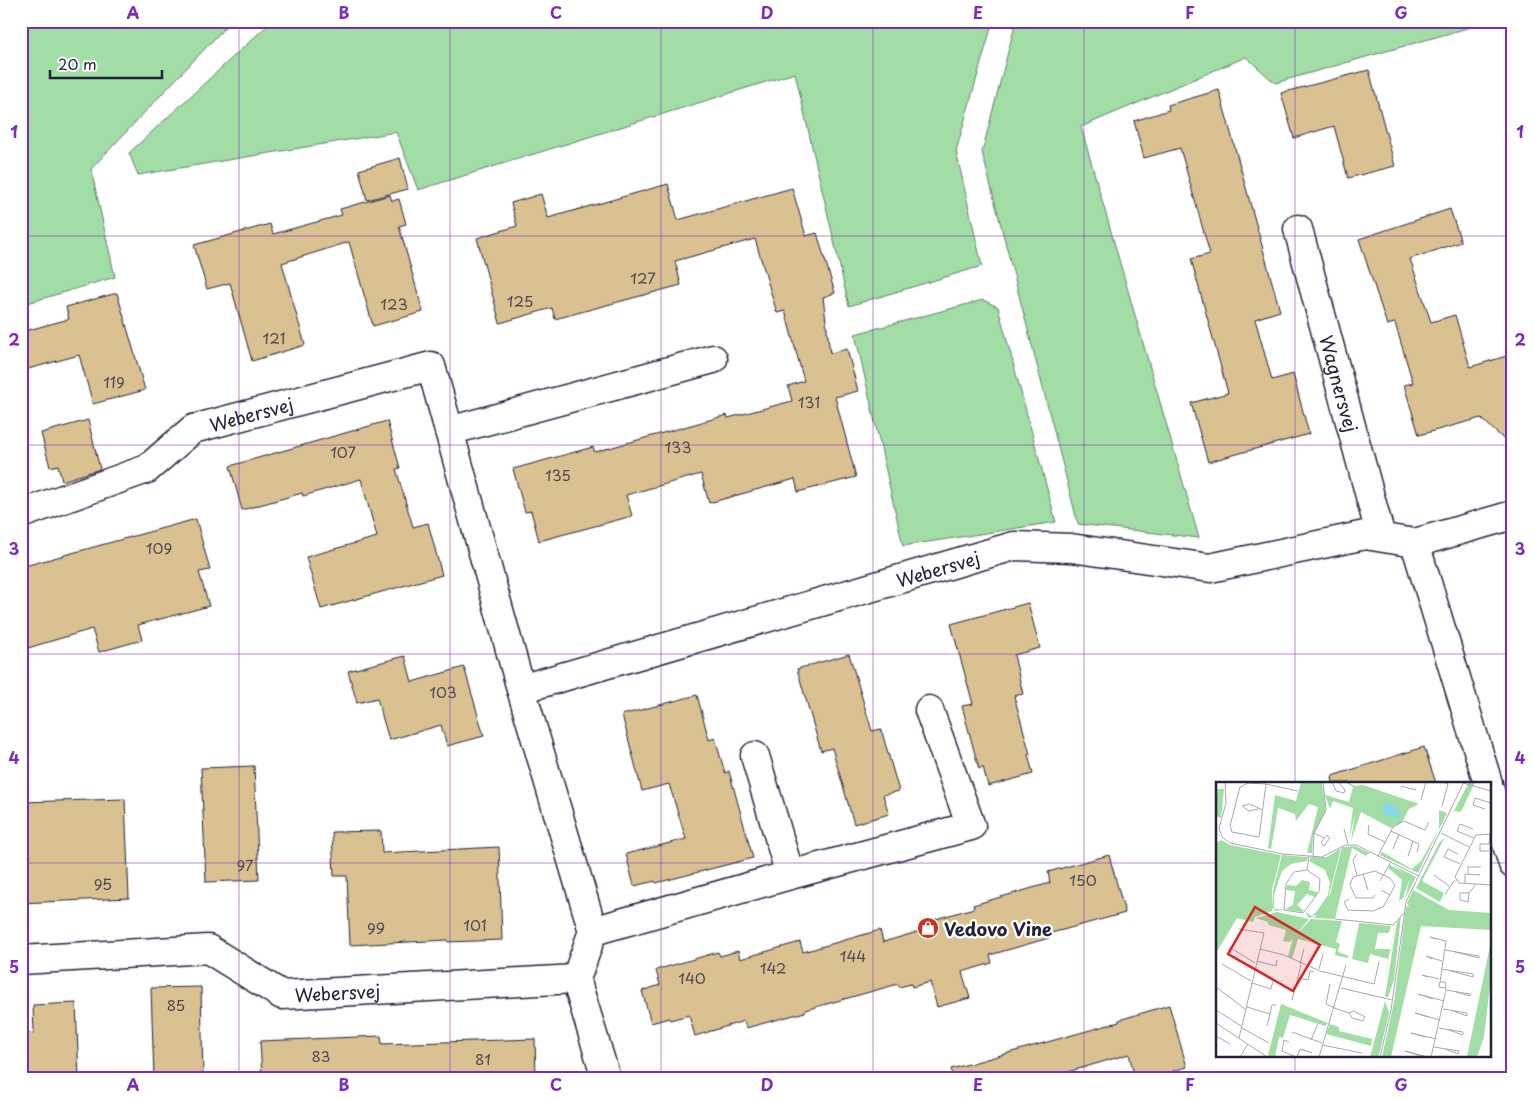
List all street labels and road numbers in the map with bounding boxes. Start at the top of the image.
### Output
street label: Wagnersvej [1314,332,1366,435]
street label: Webersvej [206,390,296,438]
street label: Webersvej [893,543,983,593]
street label: Webersvej [294,976,381,1008]

